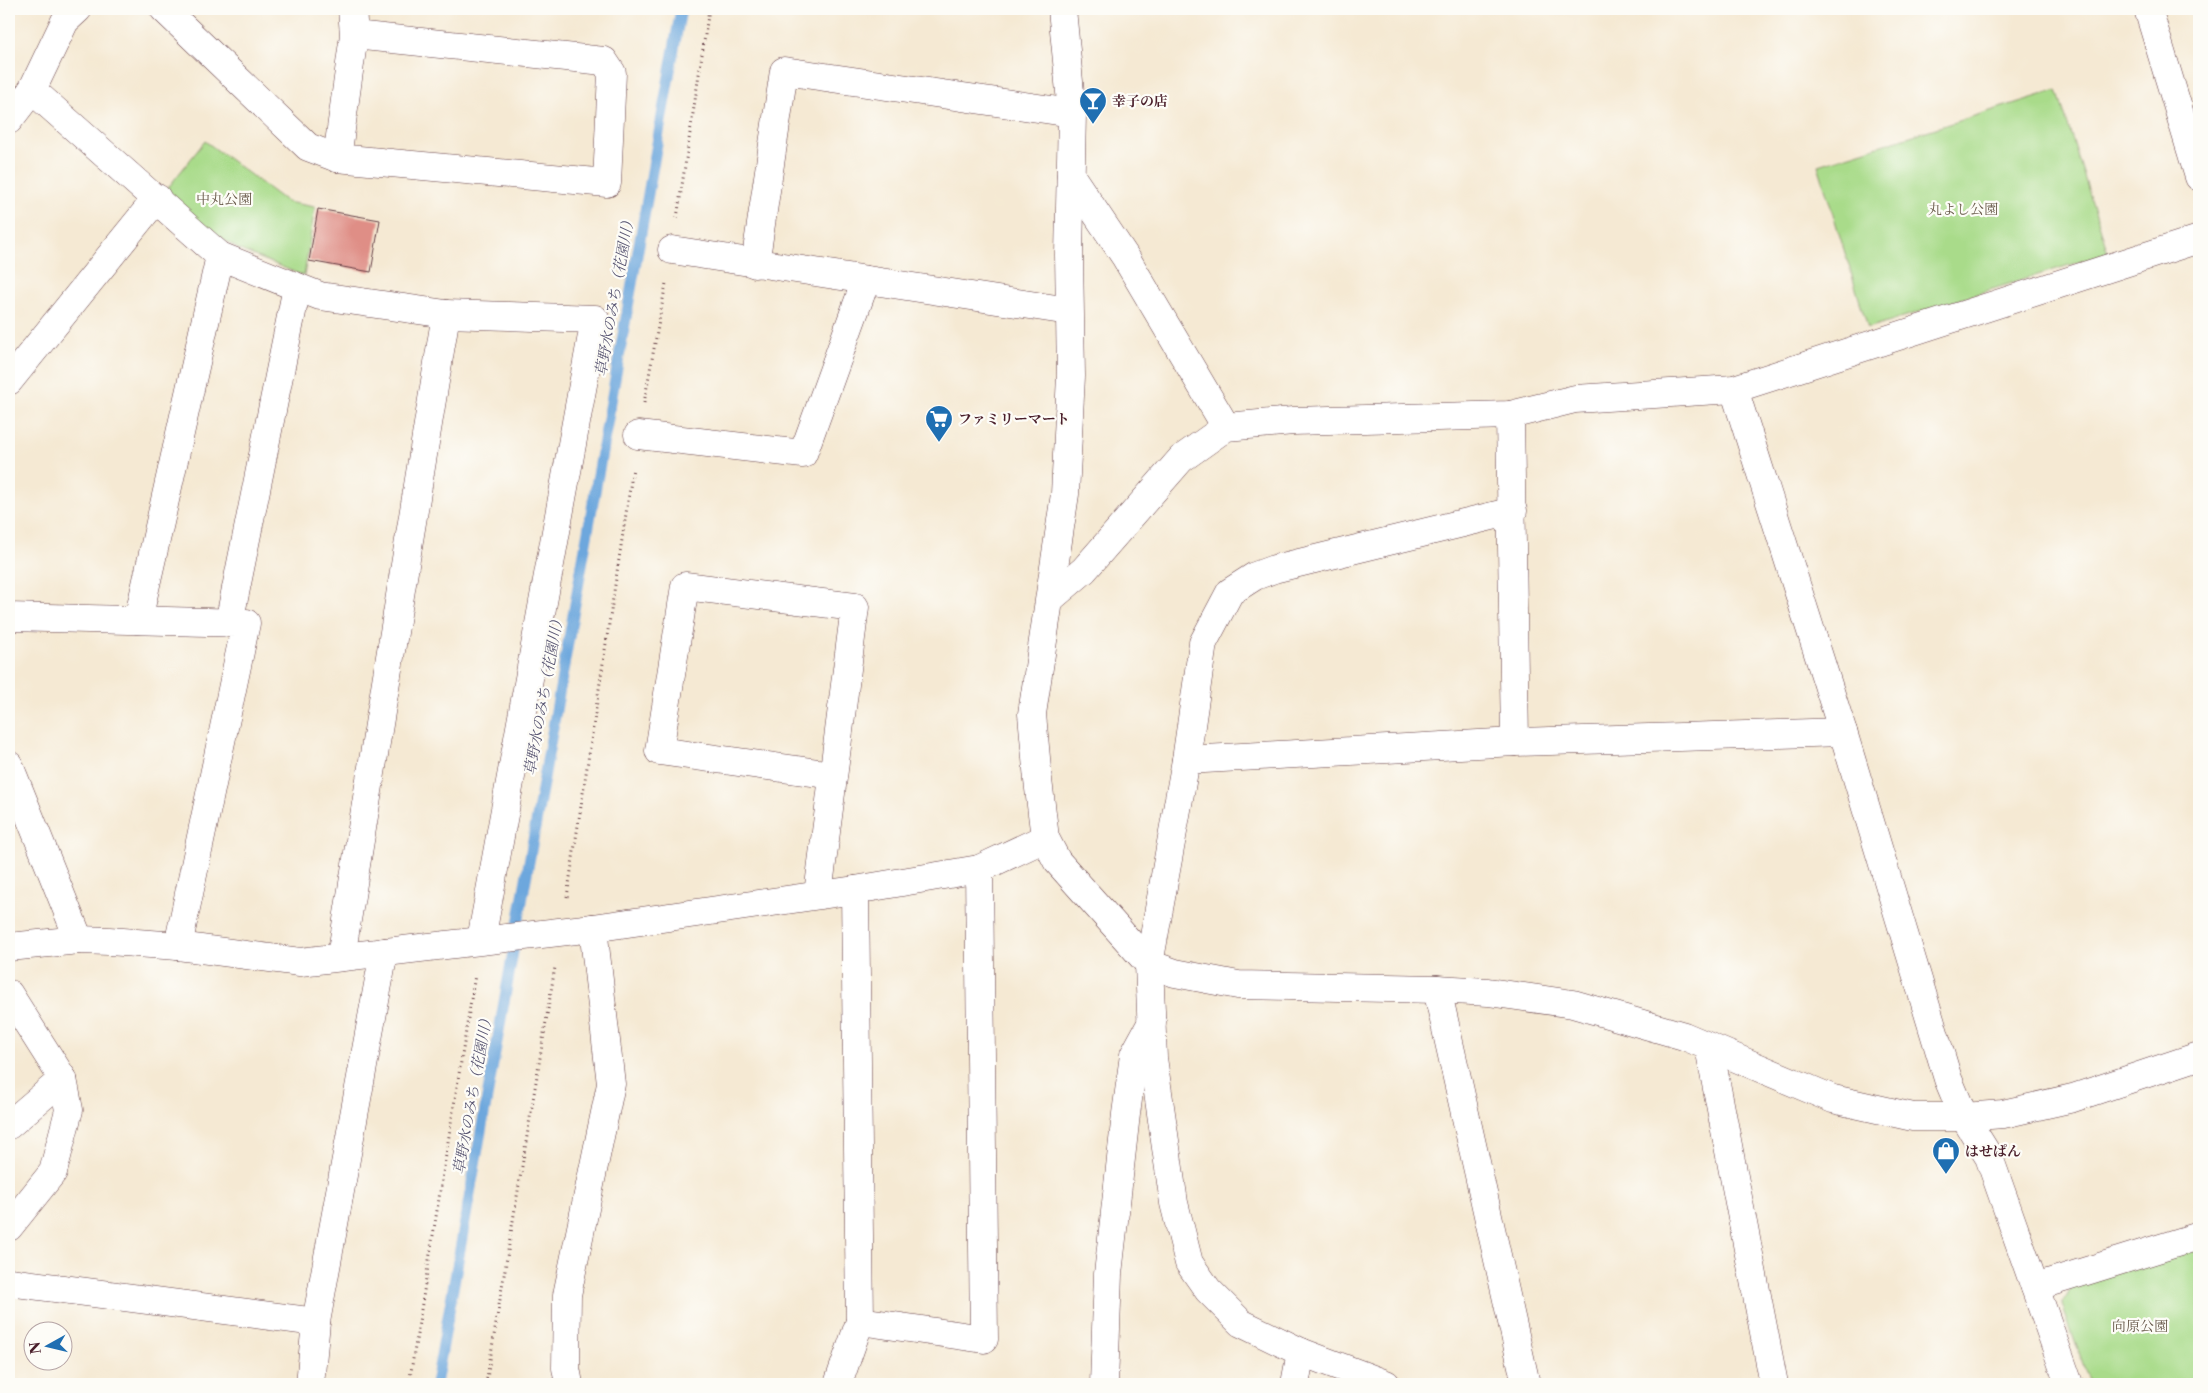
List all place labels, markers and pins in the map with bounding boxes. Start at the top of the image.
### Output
bar icon: 幸子の店 [1078,86,1108,125]
place label: 幸子の店 [1112,92,1168,110]
supermarket icon: ファミリーマート [924,404,954,443]
place label: ファミリーマート [958,410,1070,428]
shop icon: はせぱん [1931,1136,1961,1175]
place label: はせぱん [1965,1142,2021,1160]

